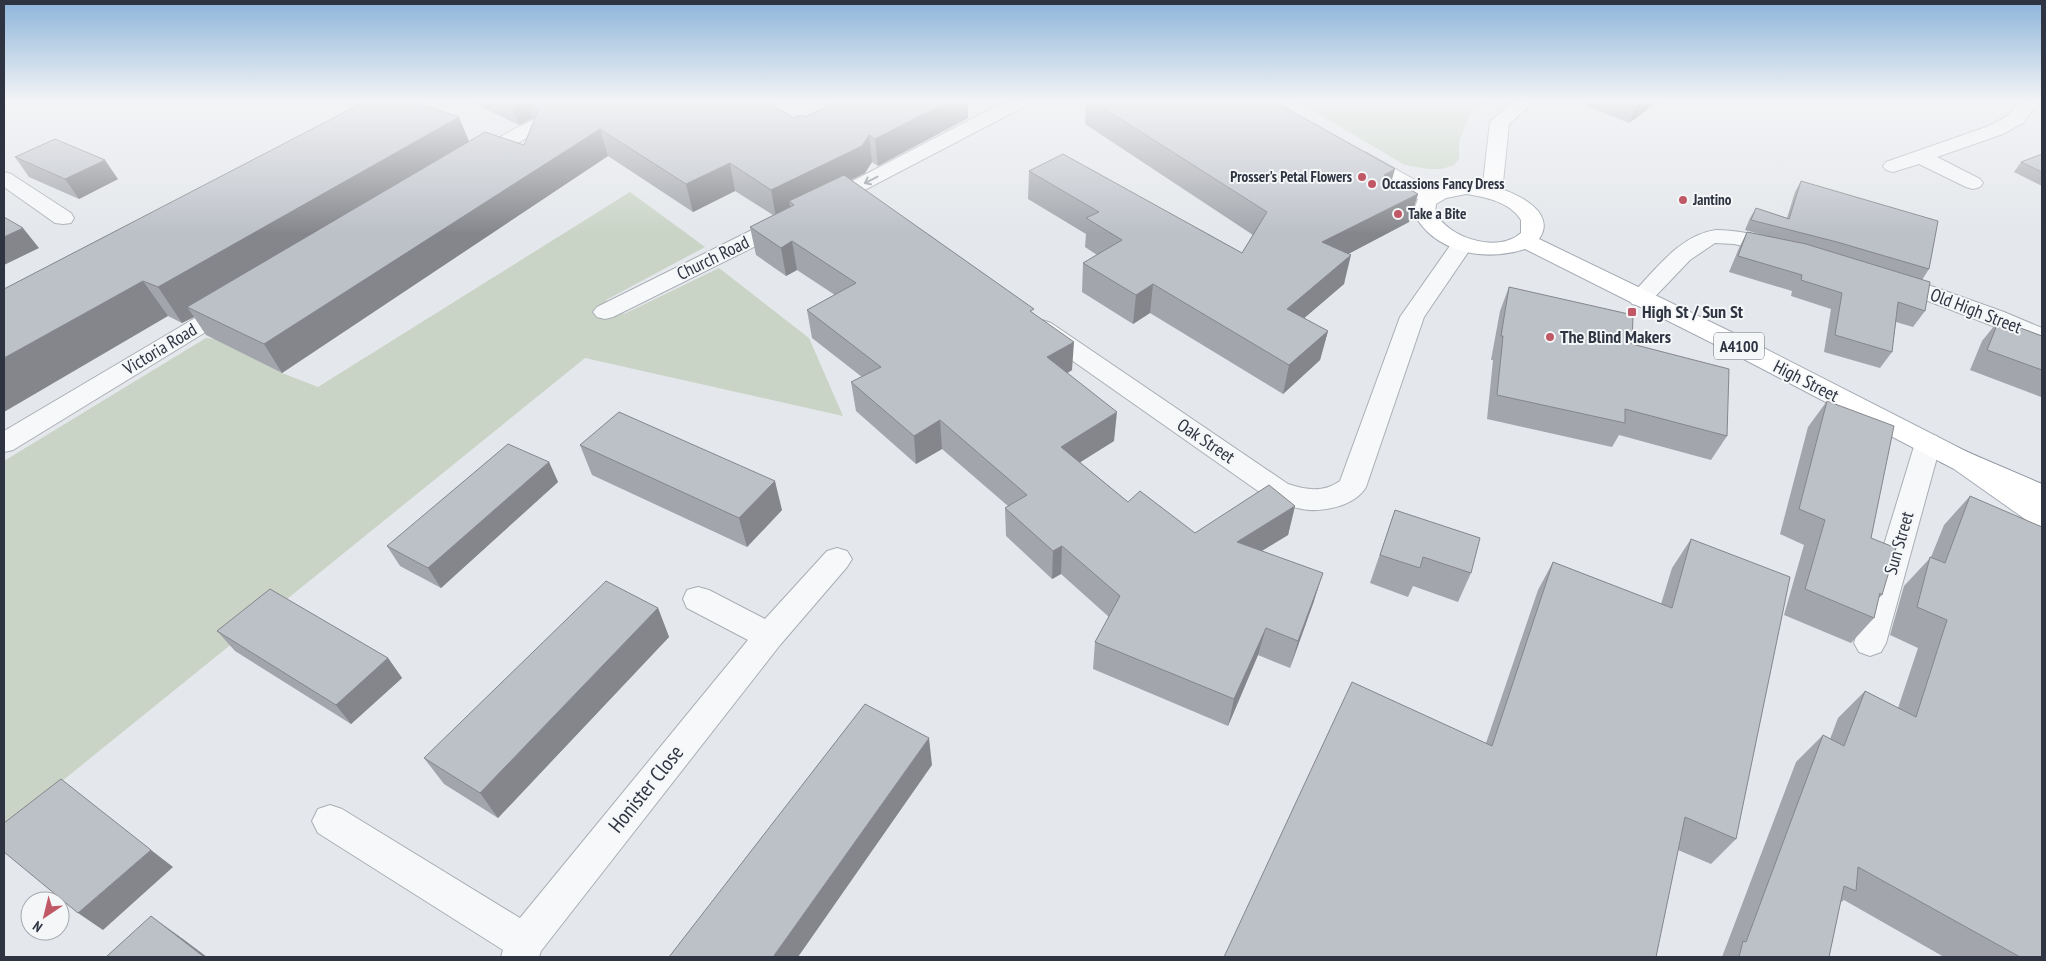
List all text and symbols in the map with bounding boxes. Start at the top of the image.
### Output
place label: Prosser's Petal Flowers [1230,167,1352,186]
marker: Prosser's Petal Flowers [1356,171,1368,183]
place label: Occassions Fancy Dress [1382,174,1505,193]
one-way arrow [864,176,879,185]
marker: Occassions Fancy Dress [1366,178,1378,190]
place label: Jantino [1692,190,1732,209]
marker: Jantino [1677,194,1689,206]
place label: Take a Bite [1408,204,1466,223]
marker: Take a Bite [1392,208,1404,220]
street label: Church Road [673,230,753,285]
street label: Old High Street [1927,283,2025,338]
place label: High St / Sun St [1642,300,1744,323]
marker: High St / Sun St [1626,306,1638,318]
street label: Victoria Road [118,318,201,380]
place label: The Blind Makers [1560,325,1671,348]
marker: The Blind Makers [1544,331,1556,343]
road number: A4100 [1714,332,1764,360]
street label: High Street [1770,354,1843,407]
street label: Oak Street [1173,413,1240,468]
street label: Sun Street [1879,509,1918,577]
street label: Honister Close [602,739,689,838]
north arrow [20,891,70,941]
text: N [29,917,46,936]

